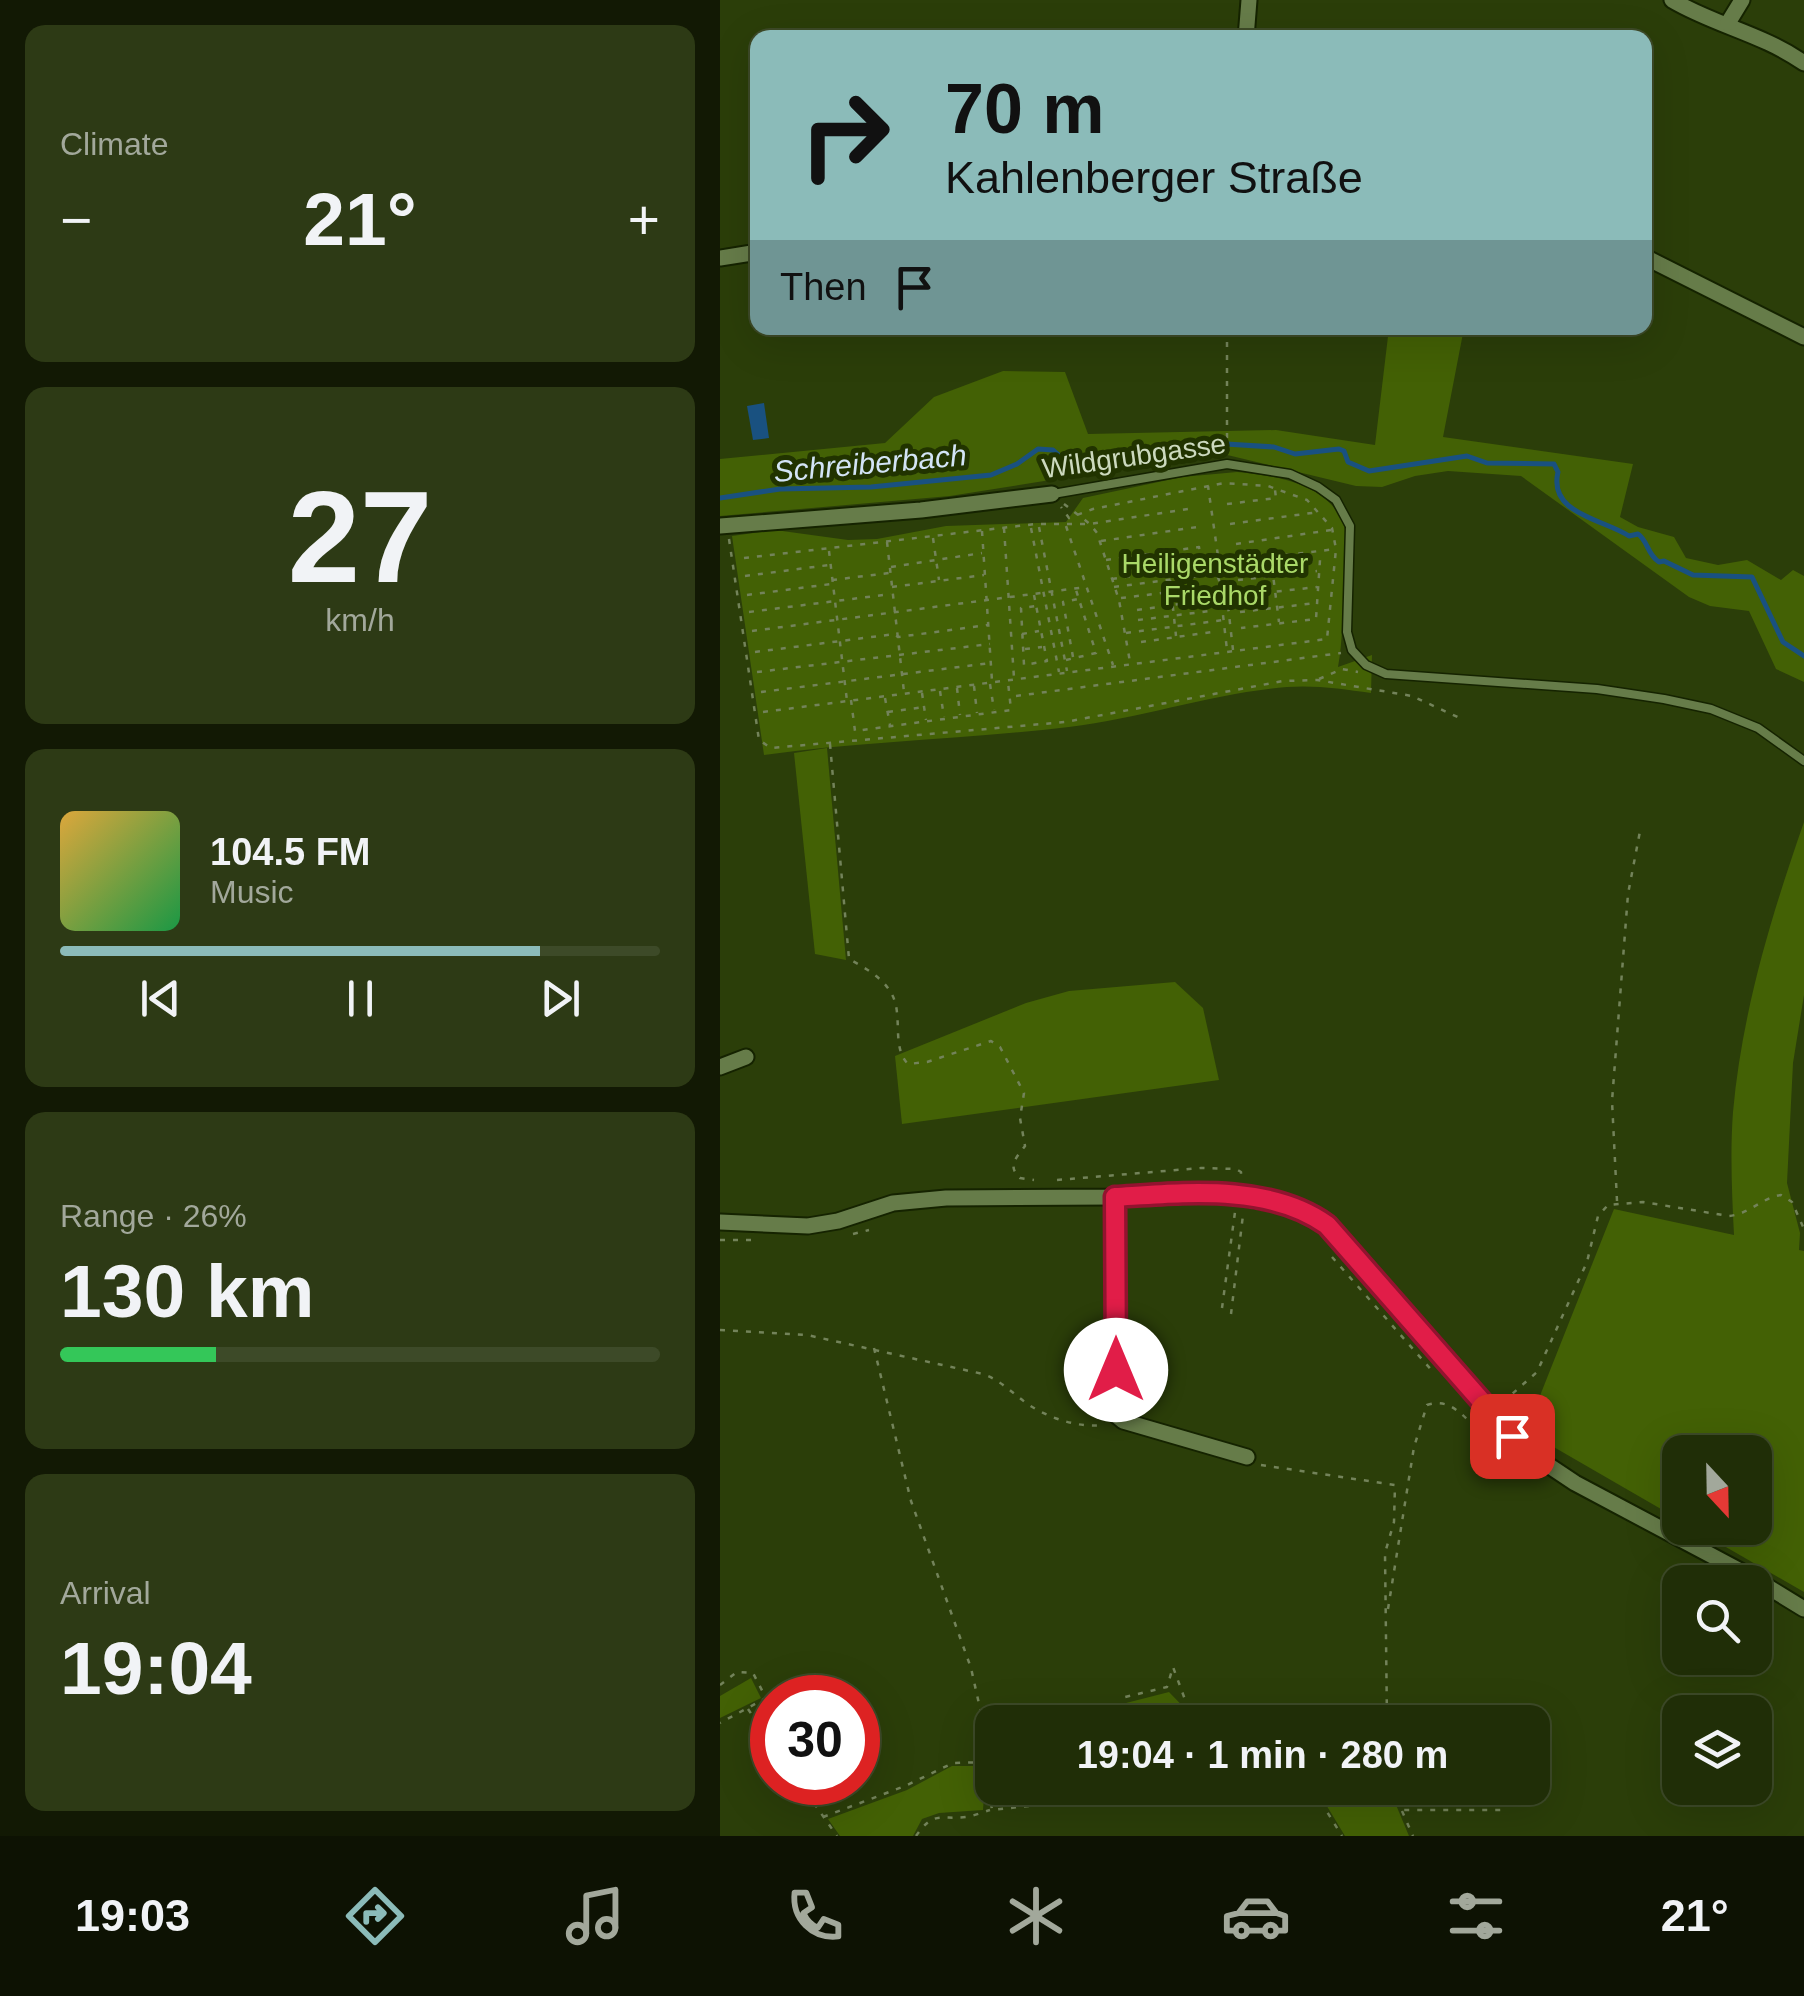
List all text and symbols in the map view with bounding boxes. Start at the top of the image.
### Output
icon: right [780,70,910,200]
text: 70 m [945,70,1105,148]
text: Climate [60,126,168,162]
text: Kahlenberger Straße [945,152,1363,203]
text: 21° [303,177,417,261]
text: − [60,189,92,251]
text: + [628,189,660,251]
icon: arrive [887,260,942,315]
text: Then [780,266,867,308]
street label: Wildgrubgasse [1040,428,1228,484]
water label: Schreiberbach [772,438,968,488]
text: 27 [288,464,432,610]
park label: Heiligenstädter Friedhof [1122,548,1308,611]
text: km/h [325,602,395,638]
text: 104.5 FM [210,831,371,873]
text: Music [210,874,294,910]
icon: previous [133,971,188,1026]
icon: pause [333,971,388,1026]
icon: next [533,971,588,1026]
text: Range · 26% [60,1198,247,1234]
text: 130 km [60,1249,314,1333]
position arrow [1064,1318,1168,1422]
pin [1470,1394,1555,1479]
icon: arrive [1485,1409,1540,1464]
north arrow [1662,1435,1772,1545]
map controls [1662,1435,1772,1805]
button: search [1662,1565,1772,1675]
text: Arrival [60,1575,151,1611]
text: 19:04 [60,1626,252,1710]
speed limit sign: 30 [750,1675,880,1805]
button: layers [1662,1695,1772,1805]
text: 19:04 · 1 min · 280 m [1077,1734,1448,1776]
icon: directions [340,1881,410,1951]
icon: music [560,1881,630,1951]
icon: phone [780,1881,850,1951]
icon: climate [1001,1881,1071,1951]
icon: car [1221,1881,1291,1951]
icon: filters [1441,1881,1511,1951]
text: 19:03 [75,1890,190,1941]
text: 21° [1661,1890,1729,1941]

